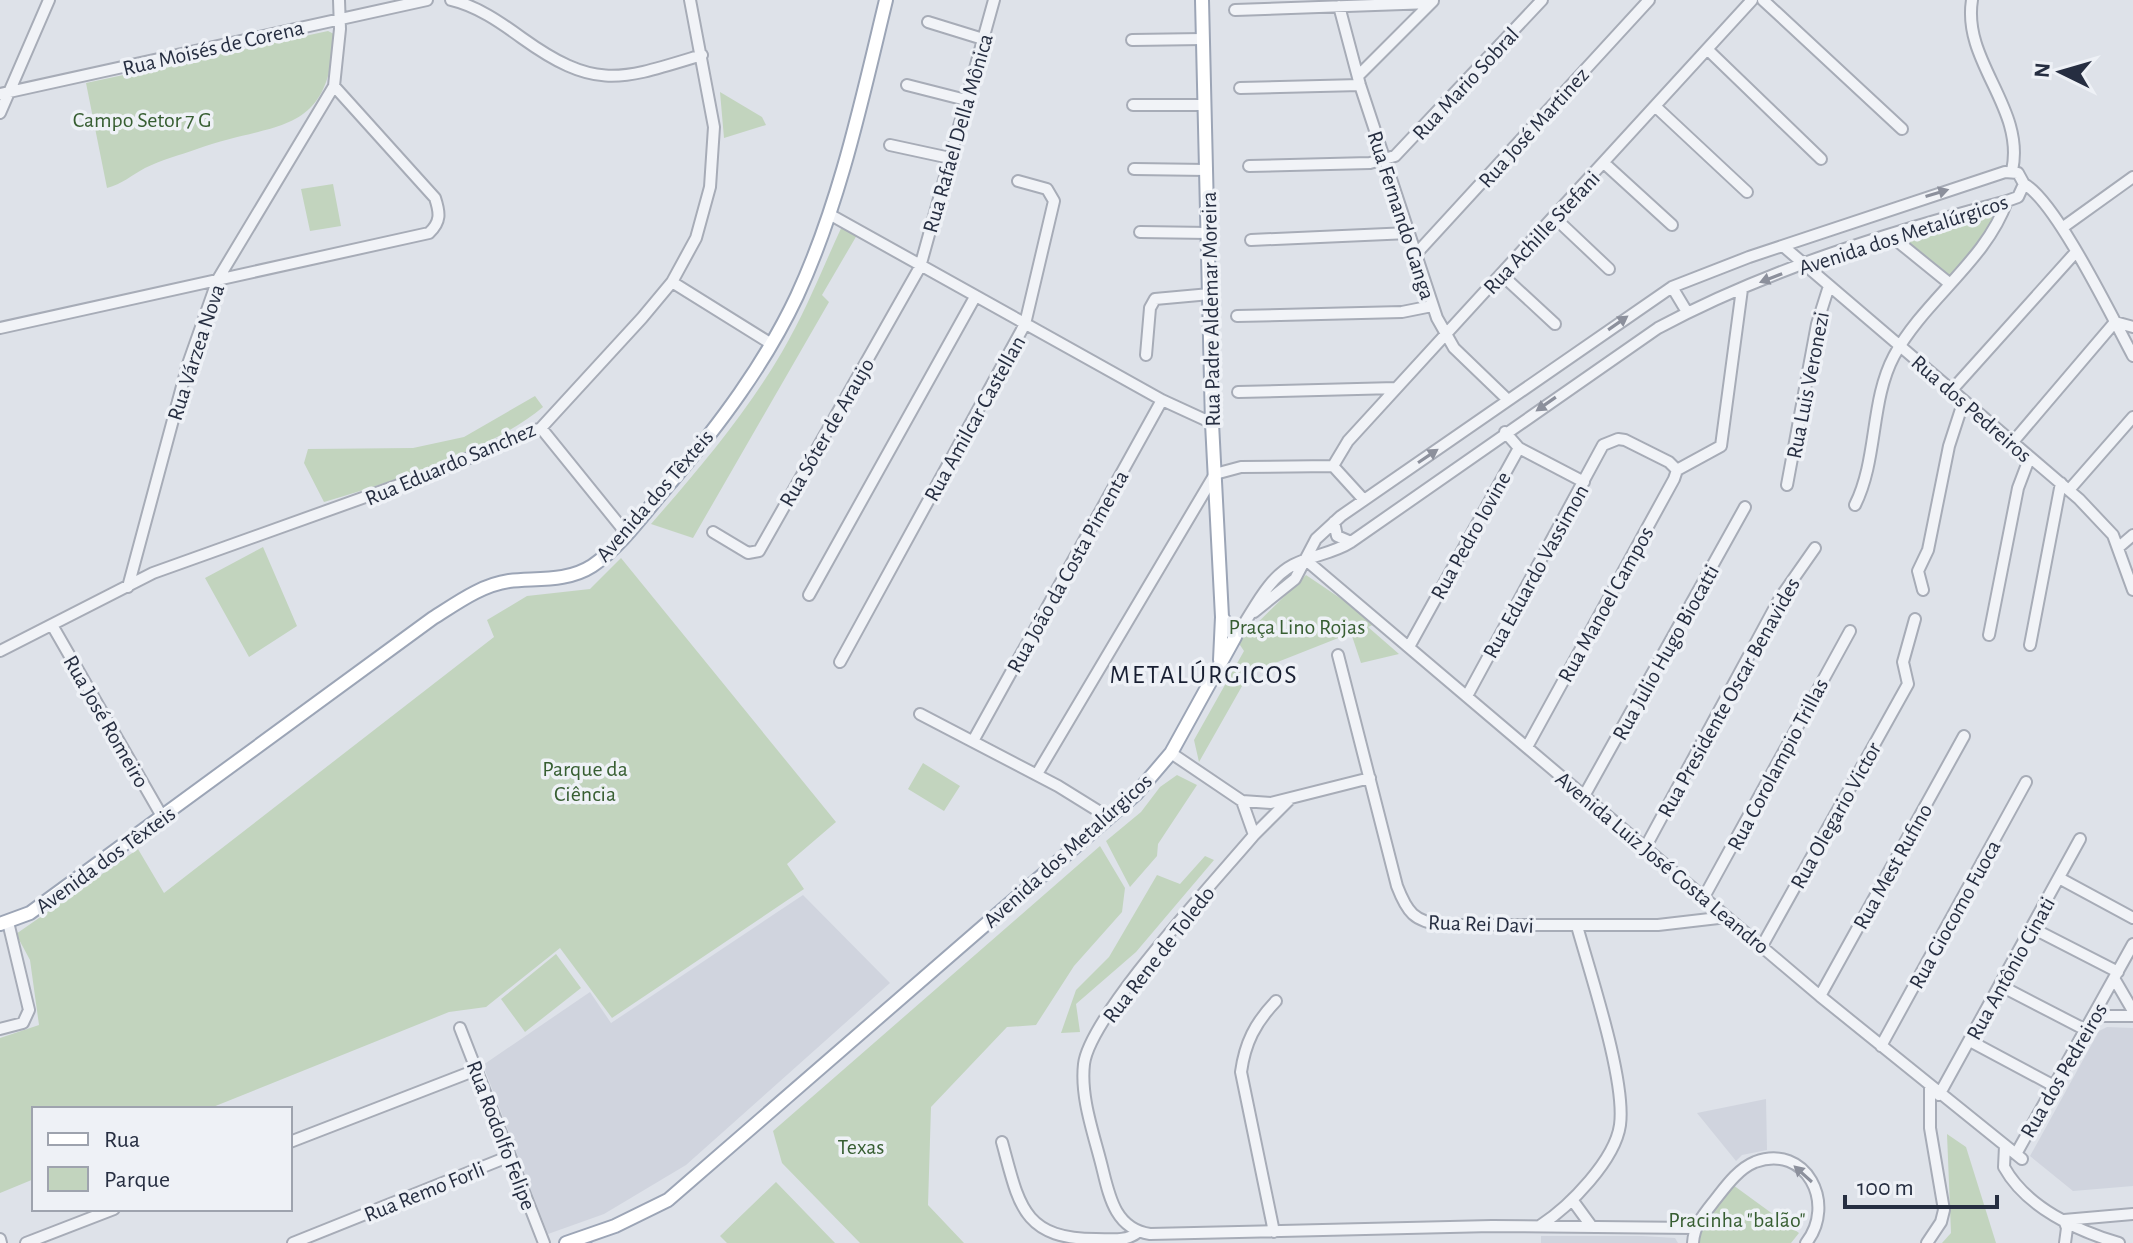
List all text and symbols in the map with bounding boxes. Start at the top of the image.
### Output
street label: Rua Moisés de Corena [120,16,306,80]
street label: Rua Mario Sobral [1408,23,1523,144]
street label: Rua Rafael Della Mônica [919,31,997,235]
north arrow [2021,32,2101,112]
text: N [2030,62,2054,79]
street label: Rua José Martinez [1474,63,1593,192]
park label: Campo Setor 7 G [73,109,211,131]
street label: Rua Fernando Ganga [1363,128,1439,302]
street label: Rua Achille Stefani [1479,167,1604,298]
one-way arrow [1926,186,1950,199]
street label: Rua Padre Aldemar Moreira [1198,191,1224,427]
street label: Avenida dos Metalúrgicos [1796,191,2011,279]
one-way arrow [1759,272,1783,285]
street label: Rua Várzea Nova [164,281,228,423]
street label: Rua Luis Veronezi [1783,310,1833,461]
one-way arrow [1608,316,1629,331]
street label: Rua Amilcar Castellan [920,332,1029,505]
street label: Rua dos Pedreiros [1907,351,2036,467]
street label: Rua Sóter de Araujo [775,354,878,511]
one-way arrow [1535,396,1556,411]
street label: Rua Eduardo Sanchez [362,418,539,510]
street label: Avenida dos Têxteis [592,426,718,566]
one-way arrow [1418,449,1439,464]
street label: Rua João da Costa Pimenta [1003,467,1133,676]
street label: Rua Pedro Iovine [1427,468,1515,603]
street label: Rua Eduardo Vassimon [1479,481,1593,662]
street label: Rua Manoel Campos [1554,523,1658,686]
street label: Rua Julio Hugo Biocatti [1609,561,1723,744]
street label: Rua Presidente Oscar Benavides [1654,574,1804,821]
park label: Praça Lino Rojas [1229,616,1365,638]
street label: Rua José Romeiro [59,652,153,791]
district label: METALÚRGICOS [1109,660,1299,688]
street label: Rua Corolampio Trillas [1723,675,1832,854]
street label: Rua Olegario Victor [1787,738,1885,893]
park label: Parque da Ciência [542,758,628,805]
street label: Avenida Luiz José Costa Leandro [1551,767,1773,958]
street label: Avenida dos Metalúrgicos [979,769,1156,932]
street label: Rua Mest Rufino [1849,800,1936,933]
street label: Avenida dos Têxteis [32,802,179,918]
street label: Rua Giocomo Fuoca [1905,837,2005,992]
street label: Rua Rene de Toledo [1099,882,1219,1027]
street label: Rua Antônio Cinati [1963,893,2059,1044]
street label: Rua Rei Davi [1428,911,1534,937]
street label: Rua dos Pedreiros [2016,999,2111,1142]
street label: Rua Rodolfo Felipe [462,1058,540,1213]
legend [32,1107,292,1211]
text: Rua [104,1128,140,1152]
park label: Texas [838,1136,884,1158]
street label: Rua Remo Forli [361,1158,488,1226]
scale bar [1845,1159,1997,1209]
one-way arrow [1793,1165,1813,1183]
text: Parque [104,1168,170,1192]
text: 100 m [1857,1176,1914,1200]
park label: Pracinha "balão" [1668,1209,1806,1231]

